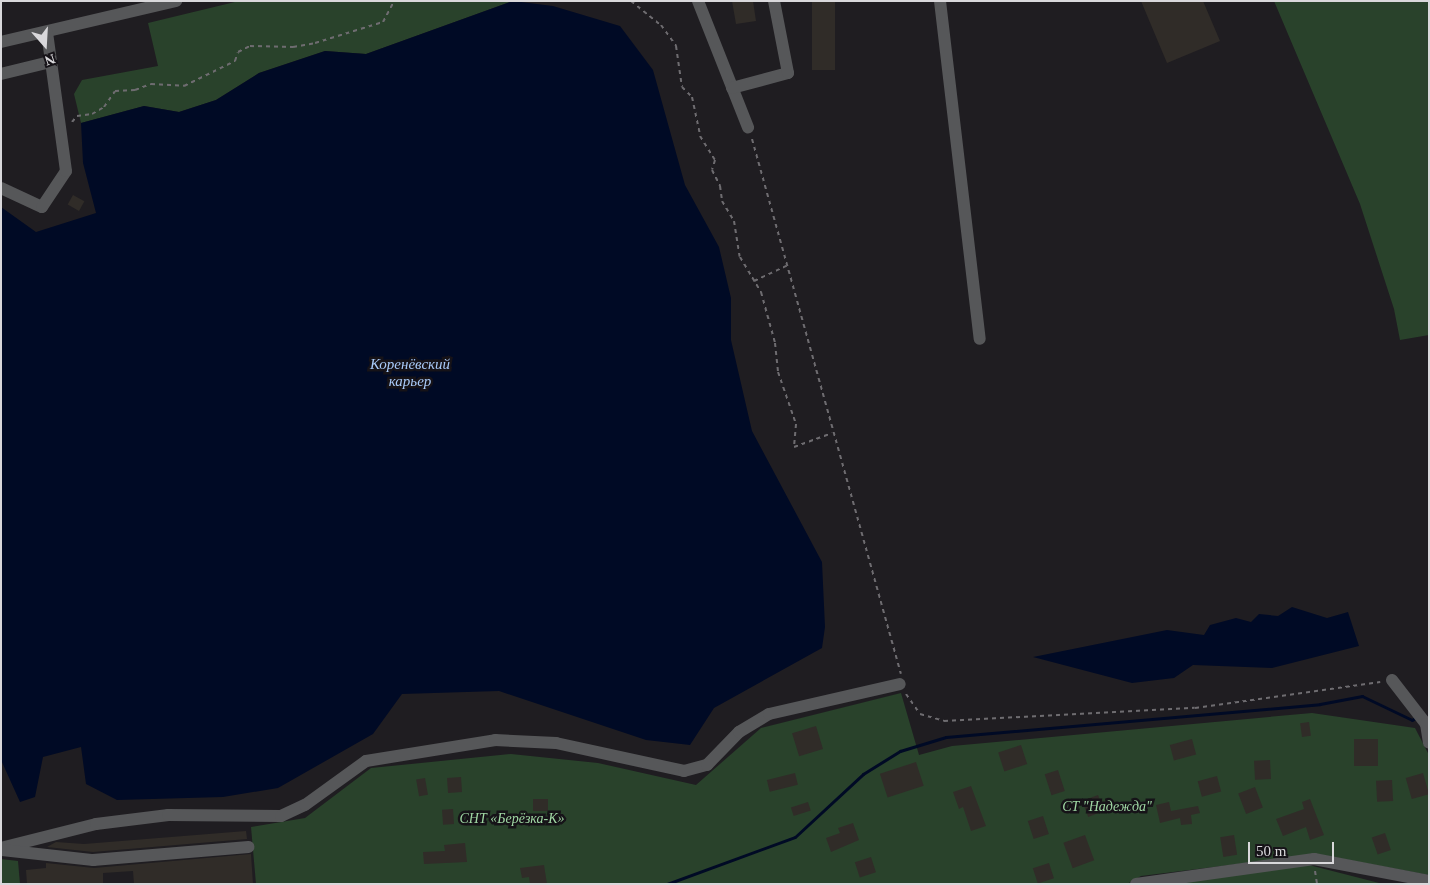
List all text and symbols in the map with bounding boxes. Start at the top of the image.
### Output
north arrow [20,20,70,70]
text: N [43,51,57,68]
water label: Коренёвский карьер [370,355,450,390]
park label: СТ "Надежда" [1062,799,1152,815]
park label: СНТ «Берёзка-К» [459,811,565,827]
scale bar [1250,832,1336,864]
text: 50 m [1256,843,1286,859]

